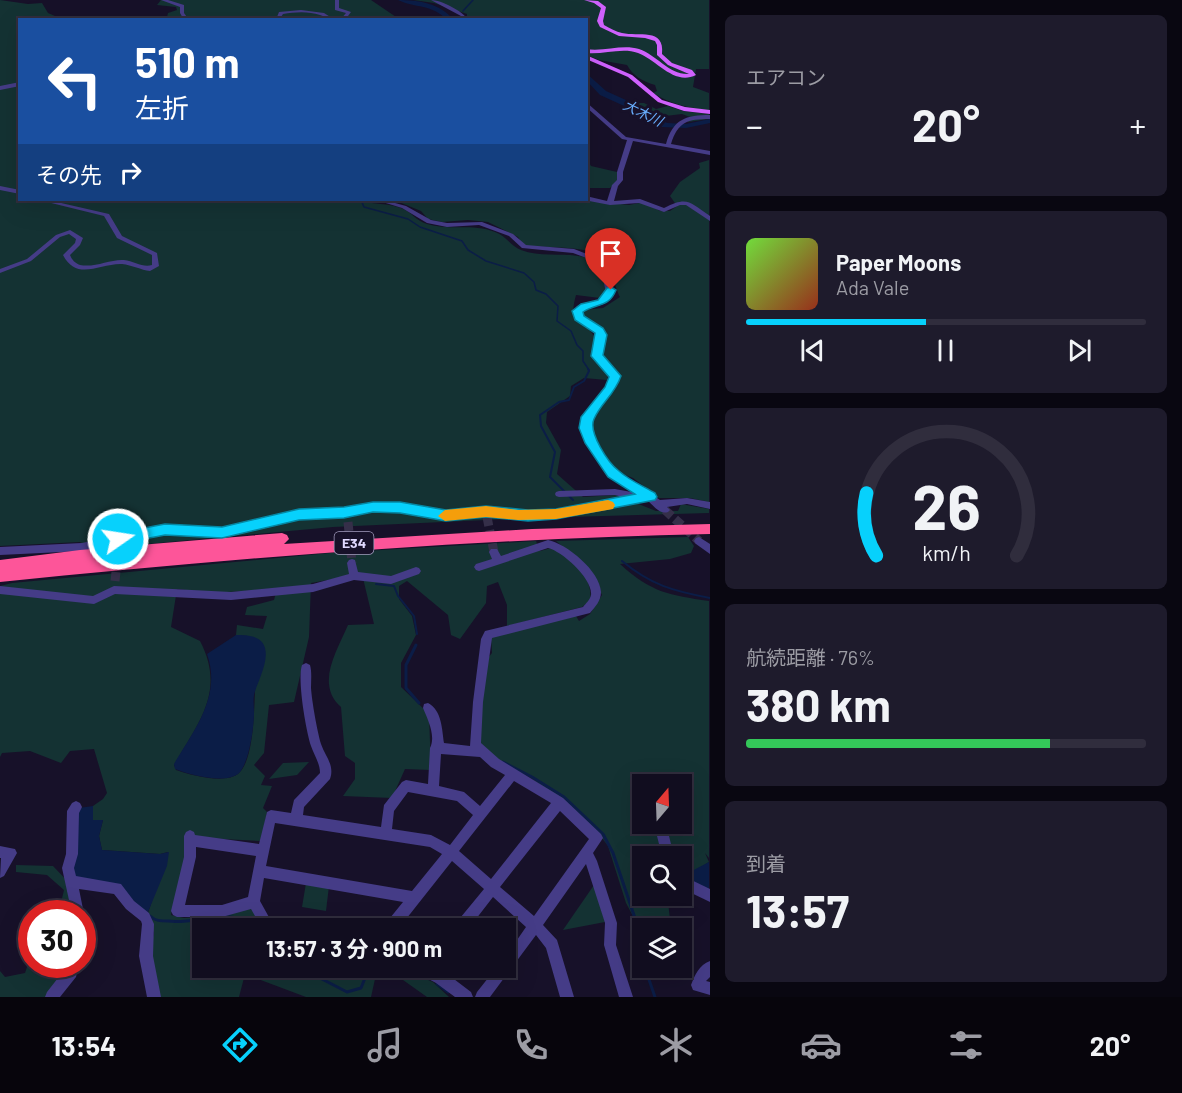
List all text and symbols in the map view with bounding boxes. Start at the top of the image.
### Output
text: 510 m [135,36,239,86]
icon: left [36,42,114,120]
text: エアコン [746,65,826,89]
text: 左折 [135,91,189,123]
water label: 大木川 [621,96,668,130]
text: 20° [912,97,980,151]
text: − [746,105,763,145]
text: + [1130,105,1146,145]
icon: right [114,156,147,189]
text: その先 [36,161,102,187]
pin [585,228,636,290]
icon: arrive [594,237,627,270]
text: Paper Moons [836,249,961,275]
text: Ada Vale [836,275,909,299]
icon: previous [796,334,829,367]
icon: pause [929,334,962,367]
icon: next [1063,334,1096,367]
text: 26 [912,468,980,542]
position arrow [86,507,150,571]
road number: E34 [334,532,374,554]
text: km/h [922,540,970,565]
text: 航続距離 · 76% [746,645,875,669]
text: 380 km [746,677,891,731]
north arrow [632,774,692,834]
map controls [632,774,692,978]
button: search [632,846,692,906]
text: 到着 [746,851,786,875]
text: 13:57 [746,883,849,937]
speed limit sign: 30 [18,900,96,978]
button: layers [632,918,692,978]
text: 13:57 · 3 分 · 900 m [266,935,442,961]
icon: directions [219,1024,261,1066]
icon: music [364,1024,406,1066]
icon: phone [510,1024,552,1066]
icon: climate [655,1024,697,1066]
icon: car [800,1024,842,1066]
icon: filters [945,1024,987,1066]
text: 13:54 [52,1029,116,1061]
text: 20° [1090,1029,1130,1061]

